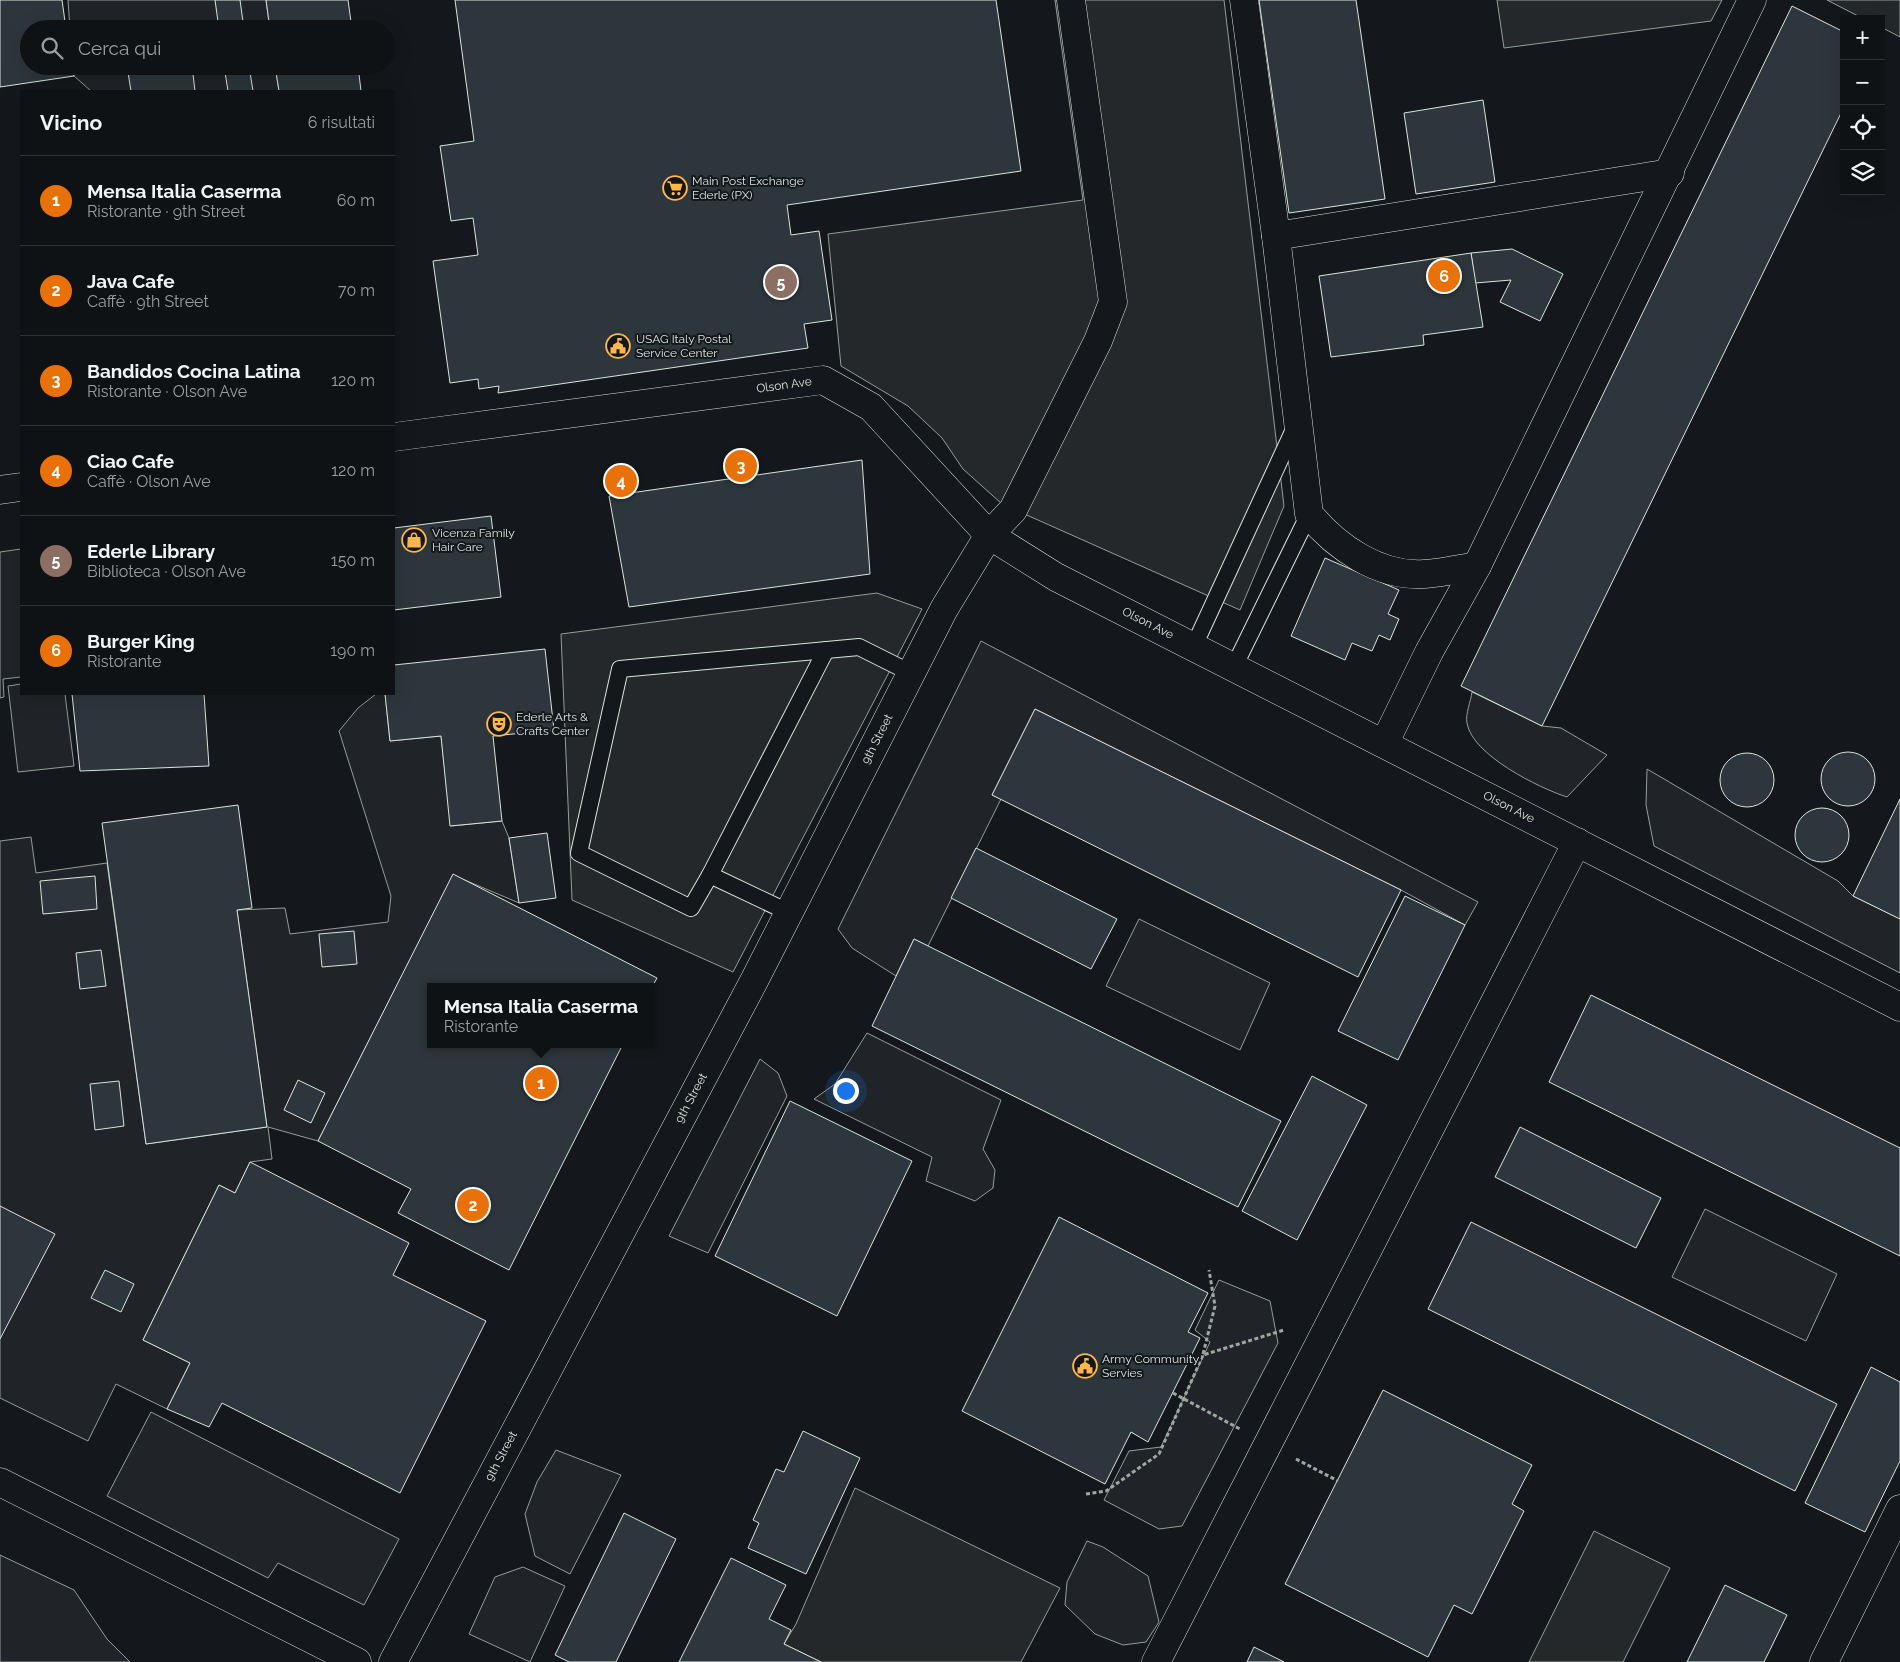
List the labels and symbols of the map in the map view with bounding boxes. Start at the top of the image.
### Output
place label: Main Post Exchange Ederle (PX) [692,174,804,202]
supermarket icon: Main Post Exchange Ederle (PX) [662,175,688,201]
pin: 6 [1428,257,1460,295]
pin: 5 [765,263,797,301]
place label: USAG Italy Postal Service Center [636,332,732,360]
public building icon: USAG Italy Postal Service Center [605,333,631,359]
street label: Olson Ave [755,374,813,396]
pin: 3 [725,447,757,485]
pin: 4 [605,462,637,500]
place label: Vicenza Family Hair Care [432,526,515,554]
shop icon: Vicenza Family Hair Care [401,527,427,553]
street label: Olson Ave [1120,604,1176,642]
place label: Ederle Arts & Crafts Center [516,710,590,738]
theatre icon: Ederle Arts & Crafts Center [486,711,512,737]
street label: 9th Street [858,712,896,766]
street label: Olson Ave [1481,788,1537,826]
pin: 1 [525,1064,557,1102]
street label: 9th Street [672,1071,710,1125]
your location [833,1078,859,1104]
pin: 2 [457,1186,489,1224]
place label: Army Community Servies [1102,1352,1200,1380]
public building icon: Army Community Servies [1072,1353,1098,1379]
street label: 9th Street [482,1429,520,1483]

